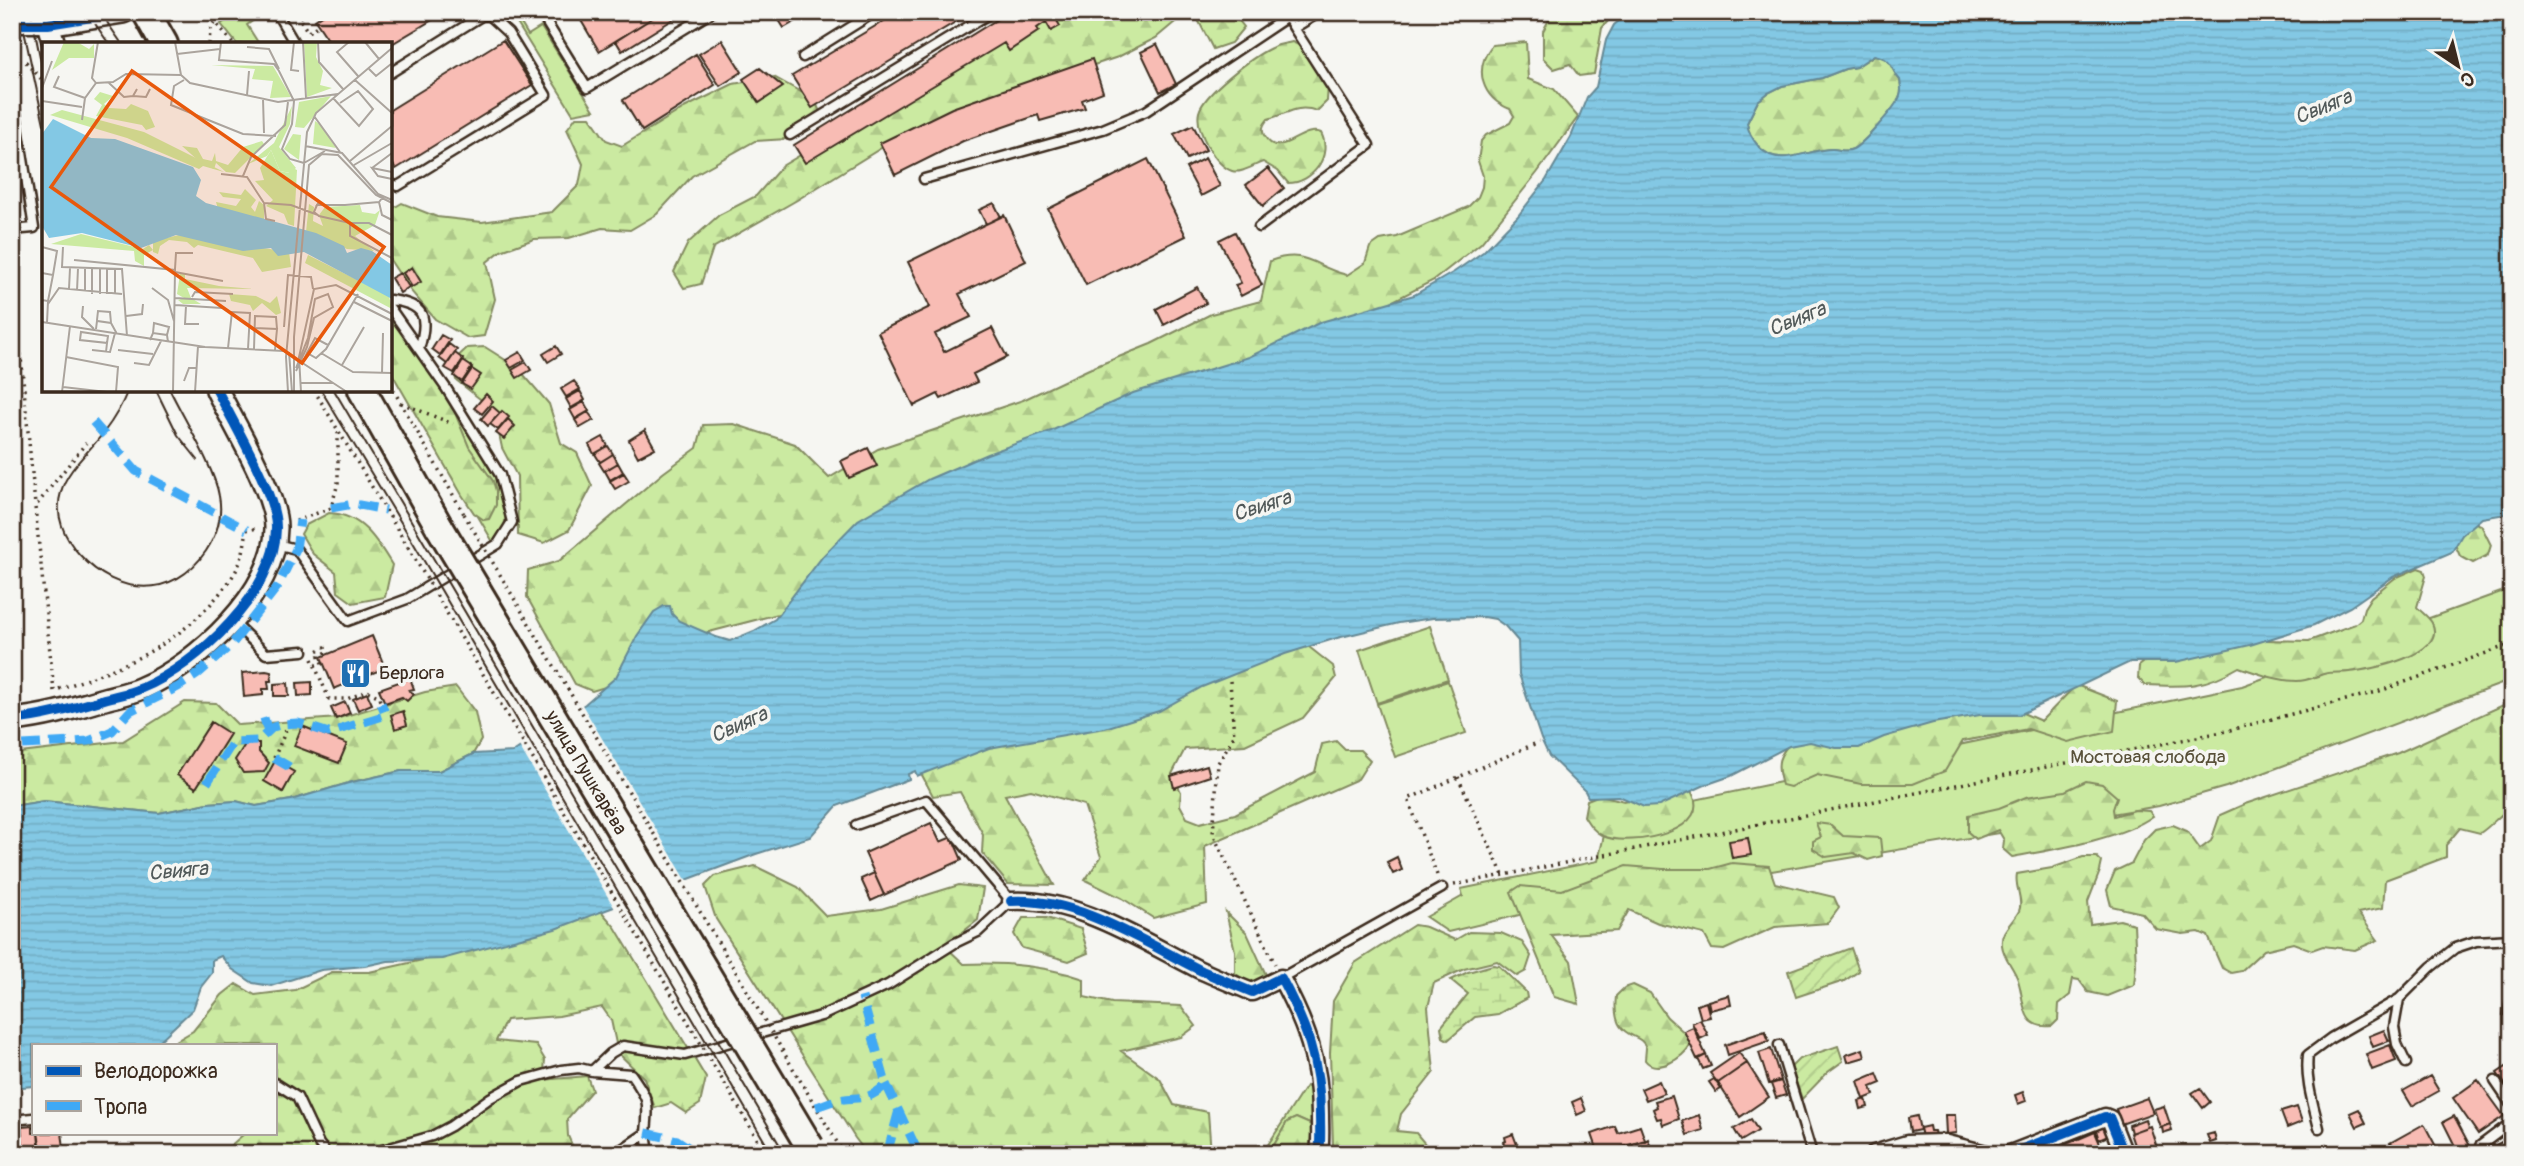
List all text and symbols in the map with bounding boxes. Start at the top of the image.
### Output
north arrow [2422,32,2492,102]
inset map [42,42,392,392]
text: С [2455,66,2479,92]
water label: Свияга [2290,83,2357,131]
water label: Свияга [1764,295,1831,343]
water label: Свияга [1230,484,1296,528]
restaurant icon: Берлога [339,656,373,690]
place label: Берлога [379,661,444,685]
water label: Свияга [706,700,773,749]
street label: улица Пушкарёва [539,705,633,839]
park label: Мостовая слобода [2070,745,2226,769]
water label: Свияга [147,855,210,887]
legend [32,1044,276,1134]
text: Велодорожка [94,1058,218,1085]
text: Тропа [94,1094,147,1121]

